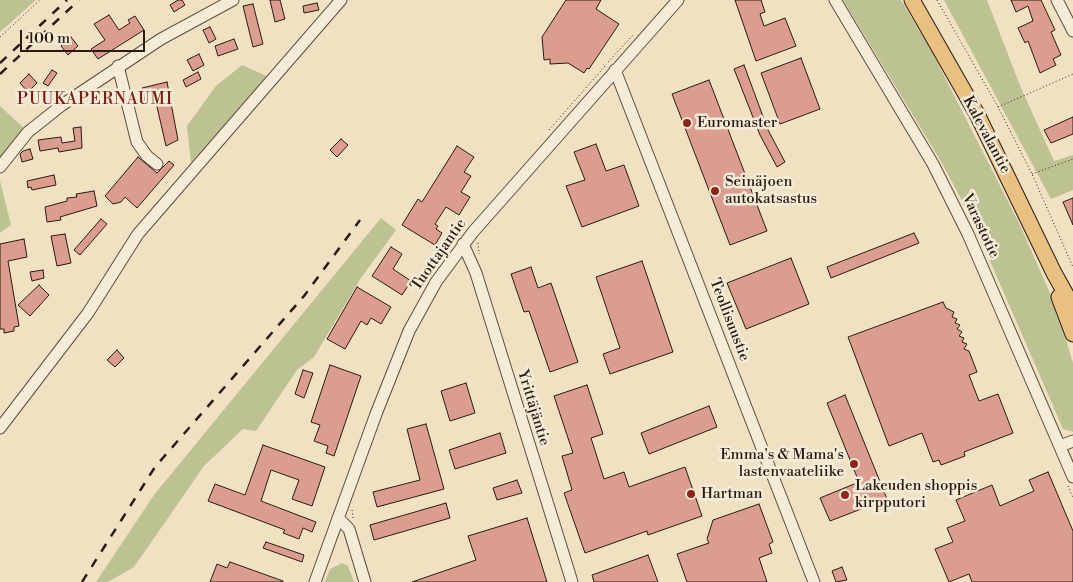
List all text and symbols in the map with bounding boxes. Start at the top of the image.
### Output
scale bar [22,20,148,52]
text: 100 m [28,29,70,48]
district label: PUUKAPERNAUMI [15,90,175,110]
street label: Kalevalantie [958,93,1014,177]
place label: Euromaster [697,114,777,132]
marker: Euromaster [681,117,693,129]
place label: Seinäjoen autokatsastus [725,173,817,208]
marker: Seinäjoen autokatsastus [709,185,721,197]
street label: Varastotie [957,191,1003,261]
street label: Tuottajantie [408,216,470,294]
street label: Teollisuustie [705,276,753,364]
street label: Yrittäjäntie [513,368,553,448]
place label: Emma's & Mama's lastenvaateliike [720,446,844,481]
marker: Emma's & Mama's lastenvaateliike [848,458,860,470]
place label: Lakeuden shoppis kirpputori [855,477,977,512]
place label: Hartman [701,485,762,503]
marker: Hartman [685,488,697,500]
marker: Lakeuden shoppis kirpputori [839,489,851,501]

